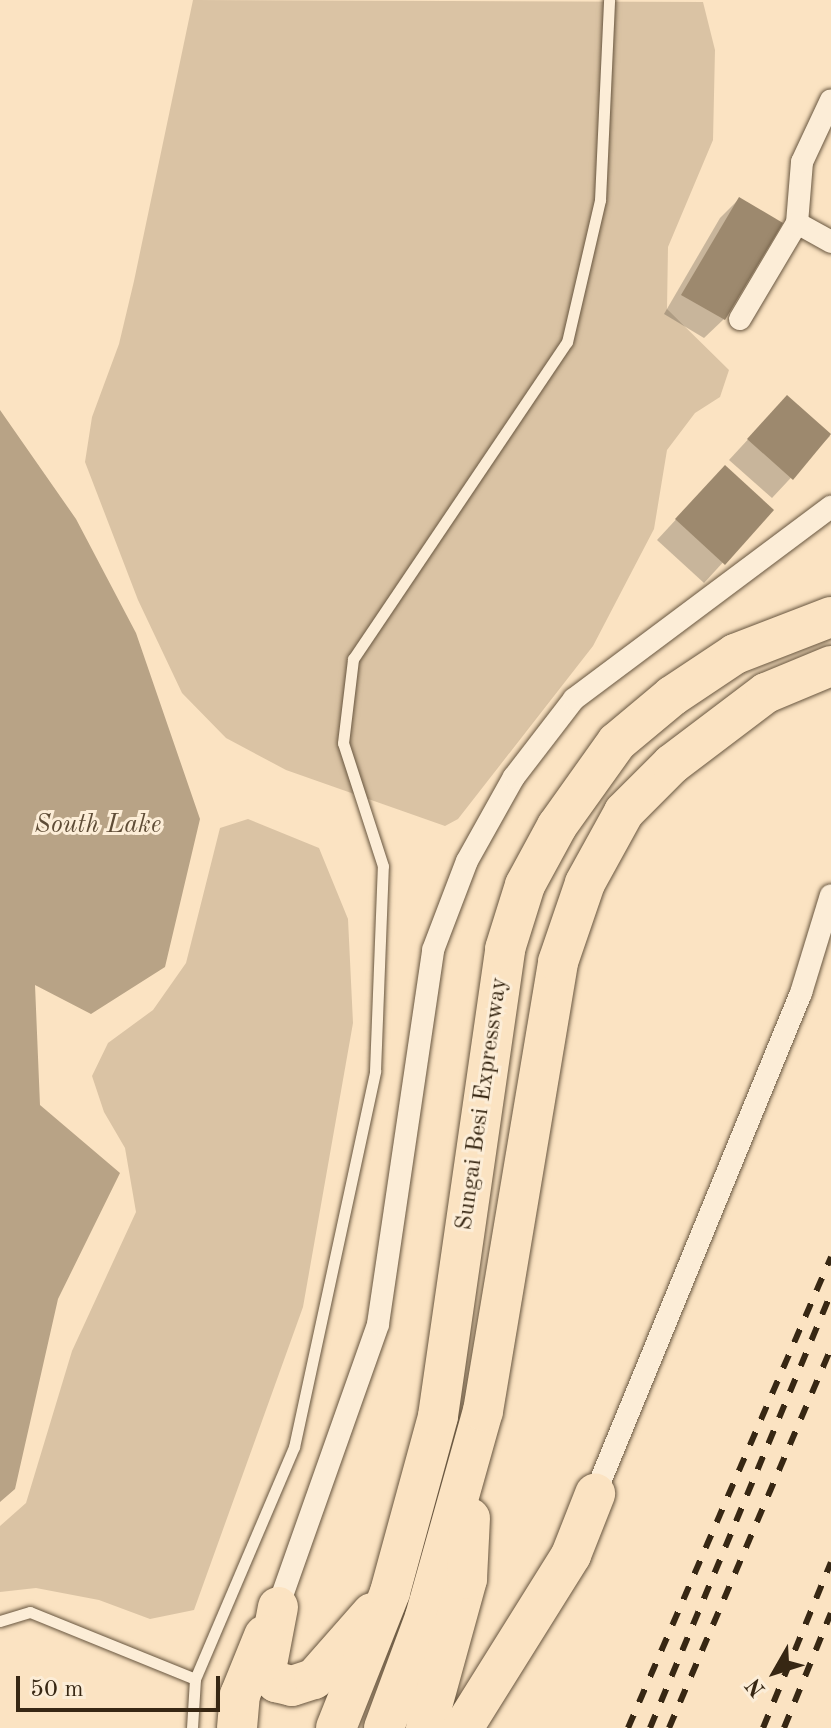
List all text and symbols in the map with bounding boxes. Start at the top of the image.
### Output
water label: South Lake [35,810,161,842]
street label: Sungai Besi Expressway [451,976,515,1232]
north arrow [735,1632,815,1712]
scale bar [20,1660,224,1710]
text: N [743,1674,770,1701]
text: 50 m [30,1678,84,1702]

